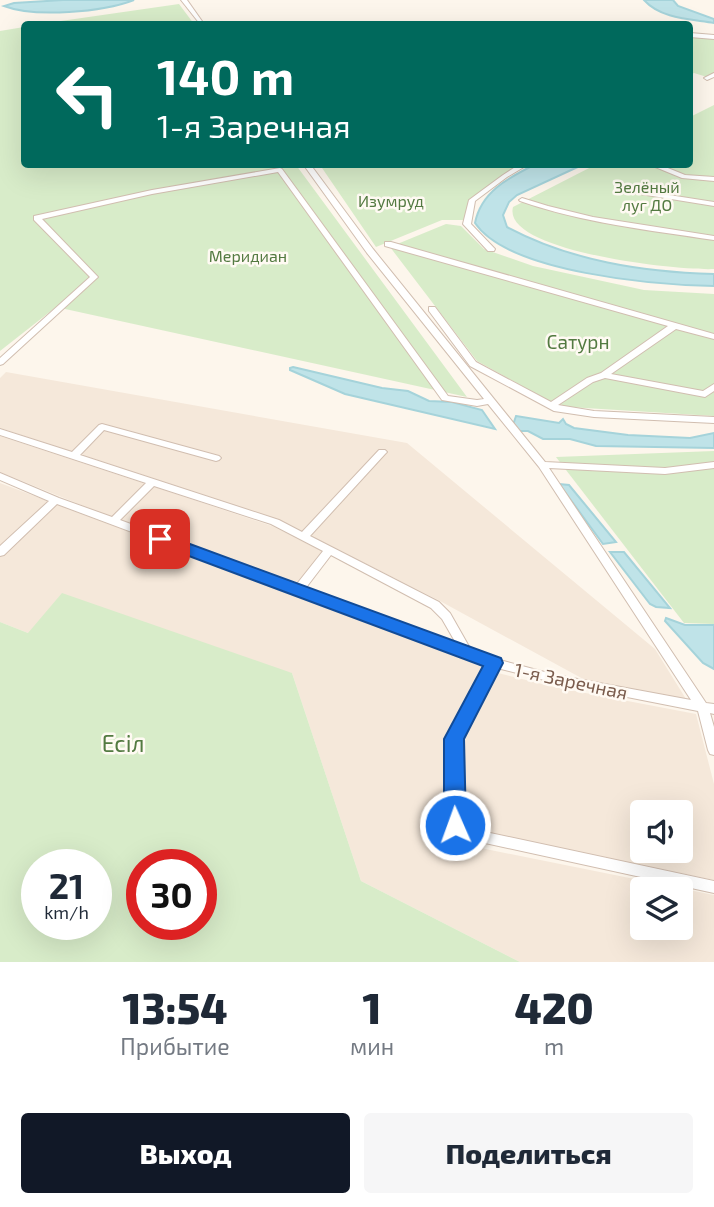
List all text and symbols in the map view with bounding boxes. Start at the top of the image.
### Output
text: 140 m [157,46,294,105]
icon: left [42,49,133,140]
text: 1-я Заречная [157,106,351,144]
park label: Зелёный луг ДО [614,177,680,215]
park label: Изумруд [358,191,424,211]
park label: Меридиан [209,246,287,265]
park label: Сатурн [547,330,609,354]
pin [130,509,190,569]
icon: arrive [141,520,179,558]
street label: 1-я Заречная [513,657,630,704]
park label: Есіл [102,729,144,757]
position arrow [418,788,492,862]
map controls [630,800,693,940]
button: sound [630,800,693,863]
speed limit sign: 30 [126,849,217,940]
text: 21 [49,864,84,906]
button: layers [630,877,693,940]
text: km/h [44,901,89,923]
text: 13:54 [122,982,228,1032]
text: 1 [363,982,381,1032]
text: 420 [514,982,594,1032]
text: Прибытие [120,1032,230,1060]
text: мин [350,1032,394,1060]
text: m [544,1032,564,1060]
button: Выход [21,1113,350,1193]
button: Поделиться [364,1113,693,1193]

